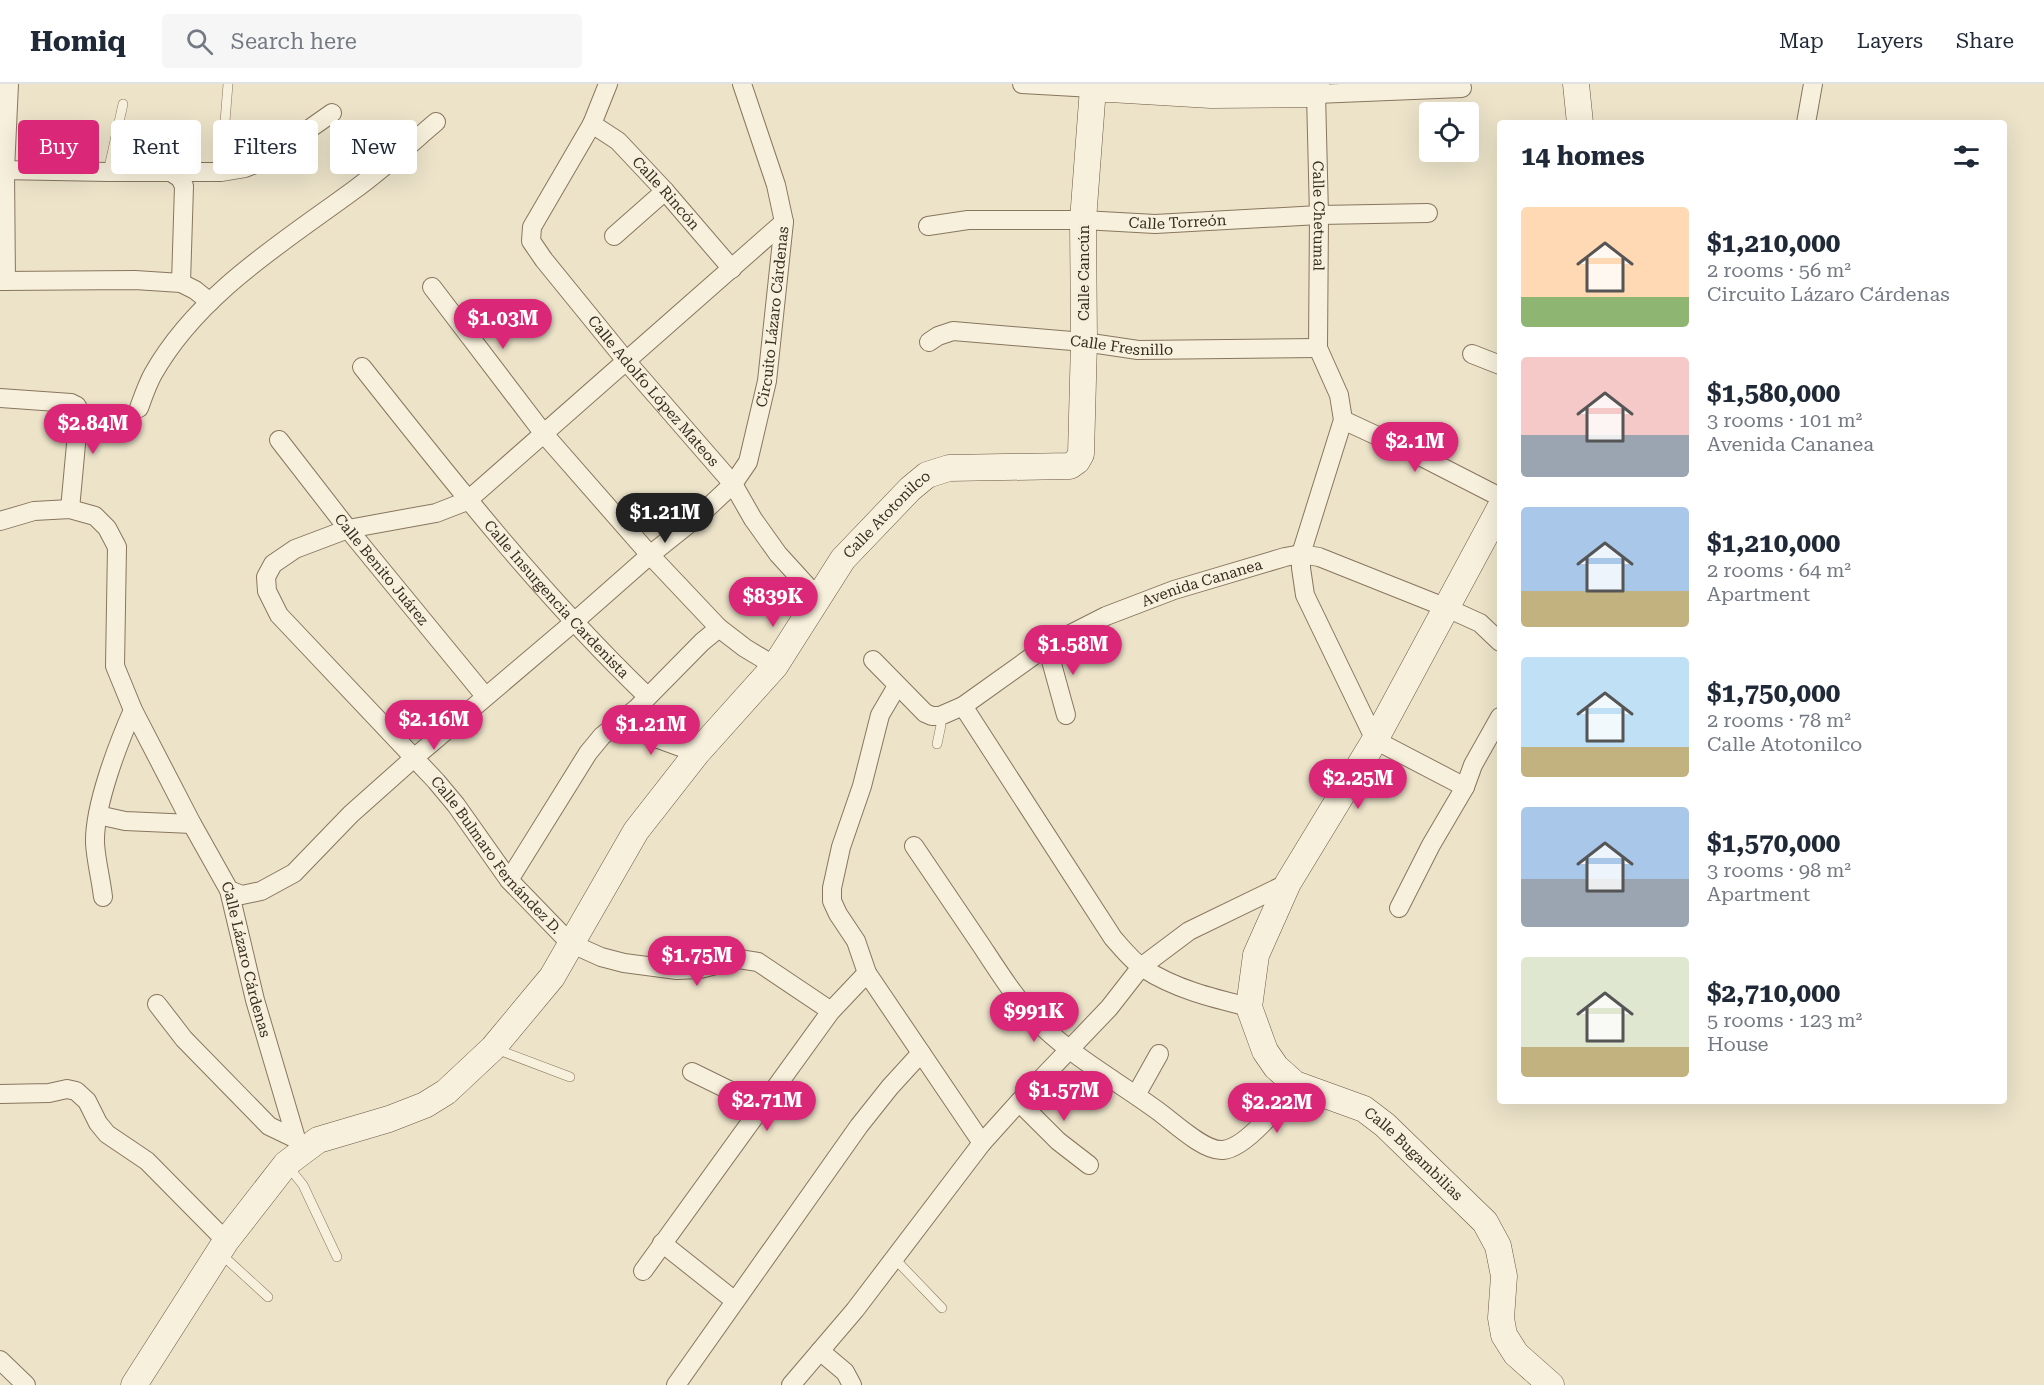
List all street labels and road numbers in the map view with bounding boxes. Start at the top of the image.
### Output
street label: Calle Rincón [628,153,704,234]
street label: Calle Chetumal [1309,160,1328,271]
street label: Calle Torreón [1128,211,1227,233]
street label: Circuito Lázaro Cárdenas [752,225,792,409]
street label: Calle Cancún [1075,225,1093,321]
street label: Calle Adolfo López Mateos [584,312,723,470]
street label: Calle Fresnillo [1069,332,1173,359]
street label: Calle Atotonilco [839,467,934,562]
street label: Calle Benito Juárez [331,510,432,629]
street label: Calle Insurgencia Cardenista [480,516,633,682]
street label: Avenida Cananea [1139,555,1264,611]
street label: Calle Bulmaro Fernández D. [427,773,565,938]
street label: Calle Lázaro Cárdenas [217,878,275,1039]
street label: Calle Bugambilias [1360,1103,1466,1204]

